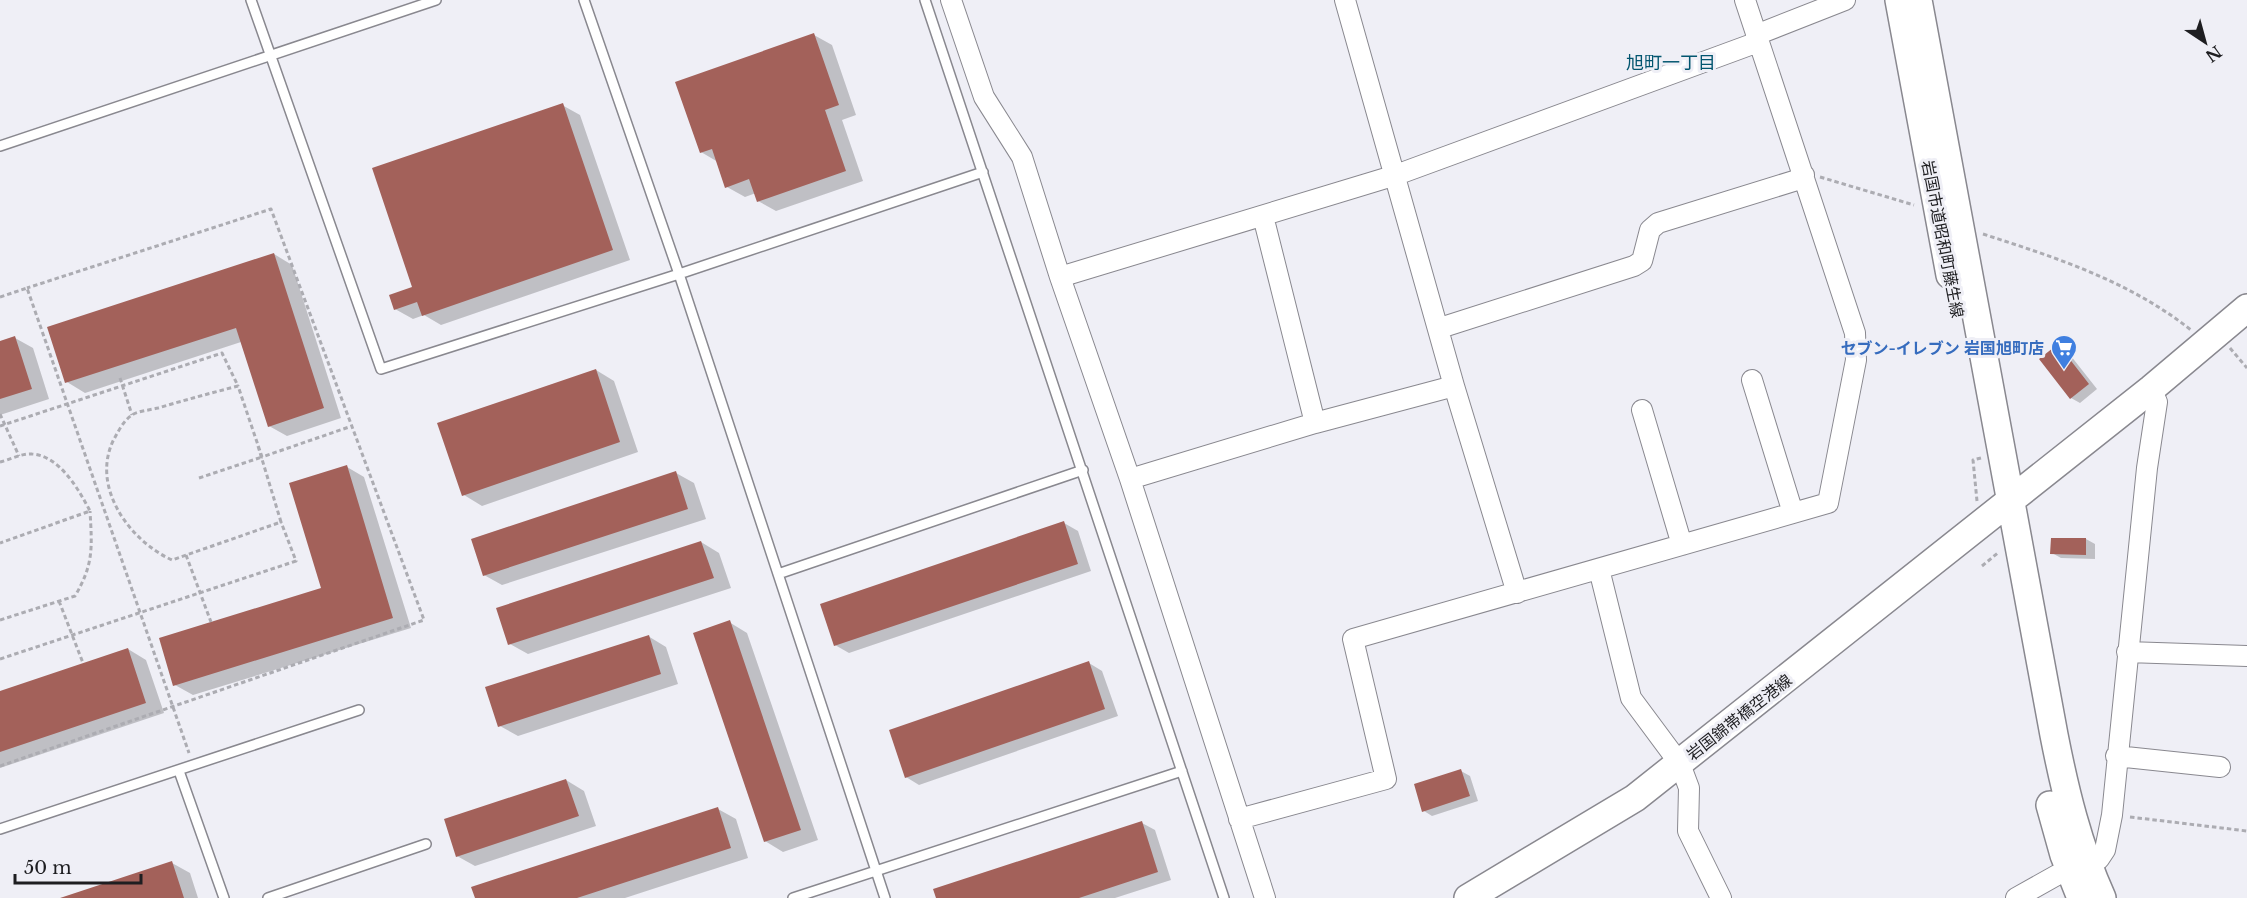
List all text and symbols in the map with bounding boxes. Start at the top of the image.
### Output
north arrow [2175,12,2235,72]
text: N [2202,42,2226,67]
district label: 旭町一丁目 [1626,52,1716,74]
street label: 岩国市道昭和町藤生線 [1918,159,1968,319]
supermarket icon: セブン-イレブン 岩国旭町店 [2049,333,2079,371]
place label: セブン-イレブン 岩国旭町店 [1840,338,2044,358]
street label: 岩国錦帯橋空港線 [1682,670,1796,764]
scale bar [15,847,141,885]
text: 50 m [24,857,72,879]

